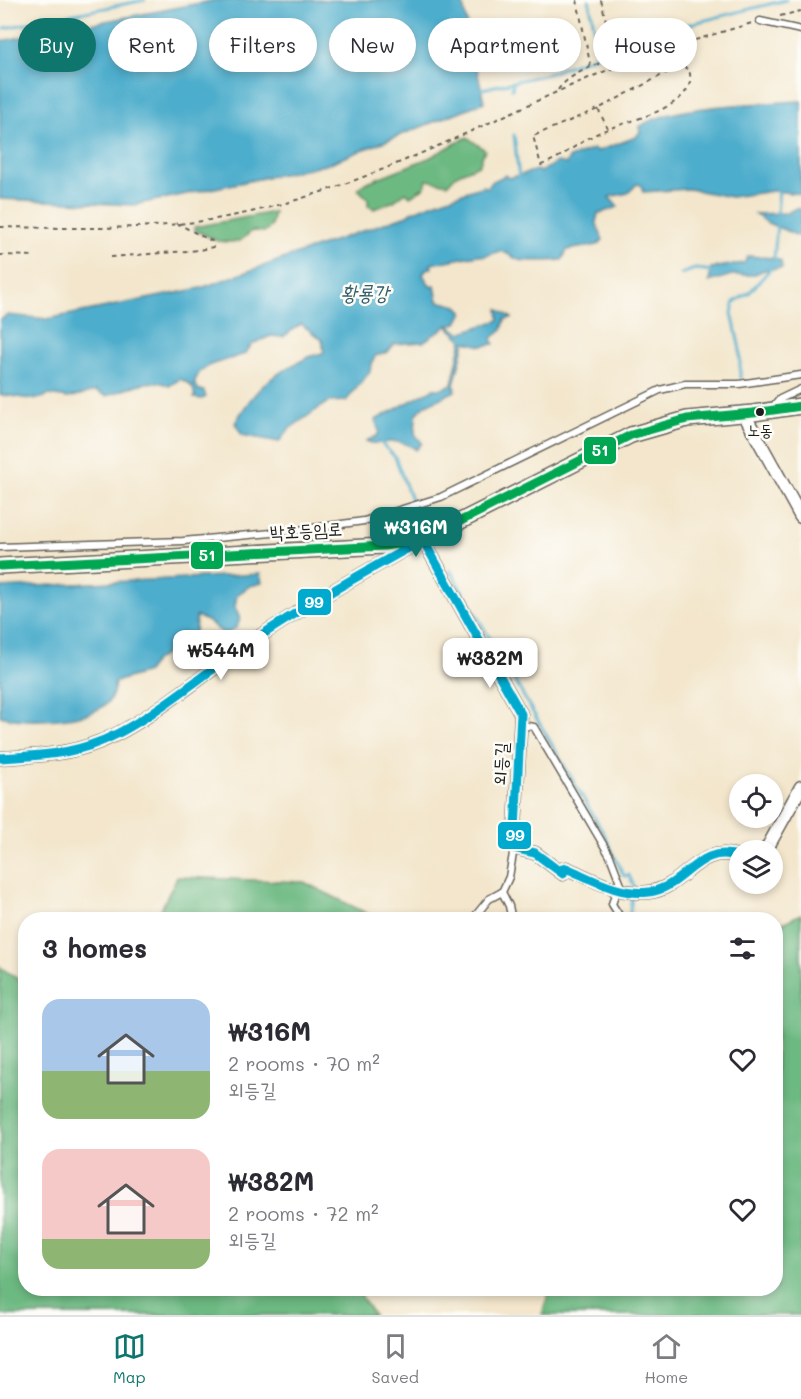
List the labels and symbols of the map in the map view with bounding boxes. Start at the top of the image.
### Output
water label: 황룡강 [341,279,392,305]
marker: 노동 [754,406,766,418]
place label: 노동 [747,419,773,440]
line badge: 51 [583,436,617,465]
text: 51 [592,439,608,460]
pin: ₩316M [374,507,458,558]
street label: 박호등임로 [269,516,343,544]
line badge: 51 [190,541,224,570]
text: 51 [199,544,215,565]
line badge: 99 [297,588,332,616]
text: 99 [304,591,324,612]
pin: ₩544M [179,630,263,681]
pin: ₩382M [448,638,532,689]
street label: 외등길 [487,741,513,786]
line badge: 99 [497,821,532,850]
text: 99 [505,824,525,845]

